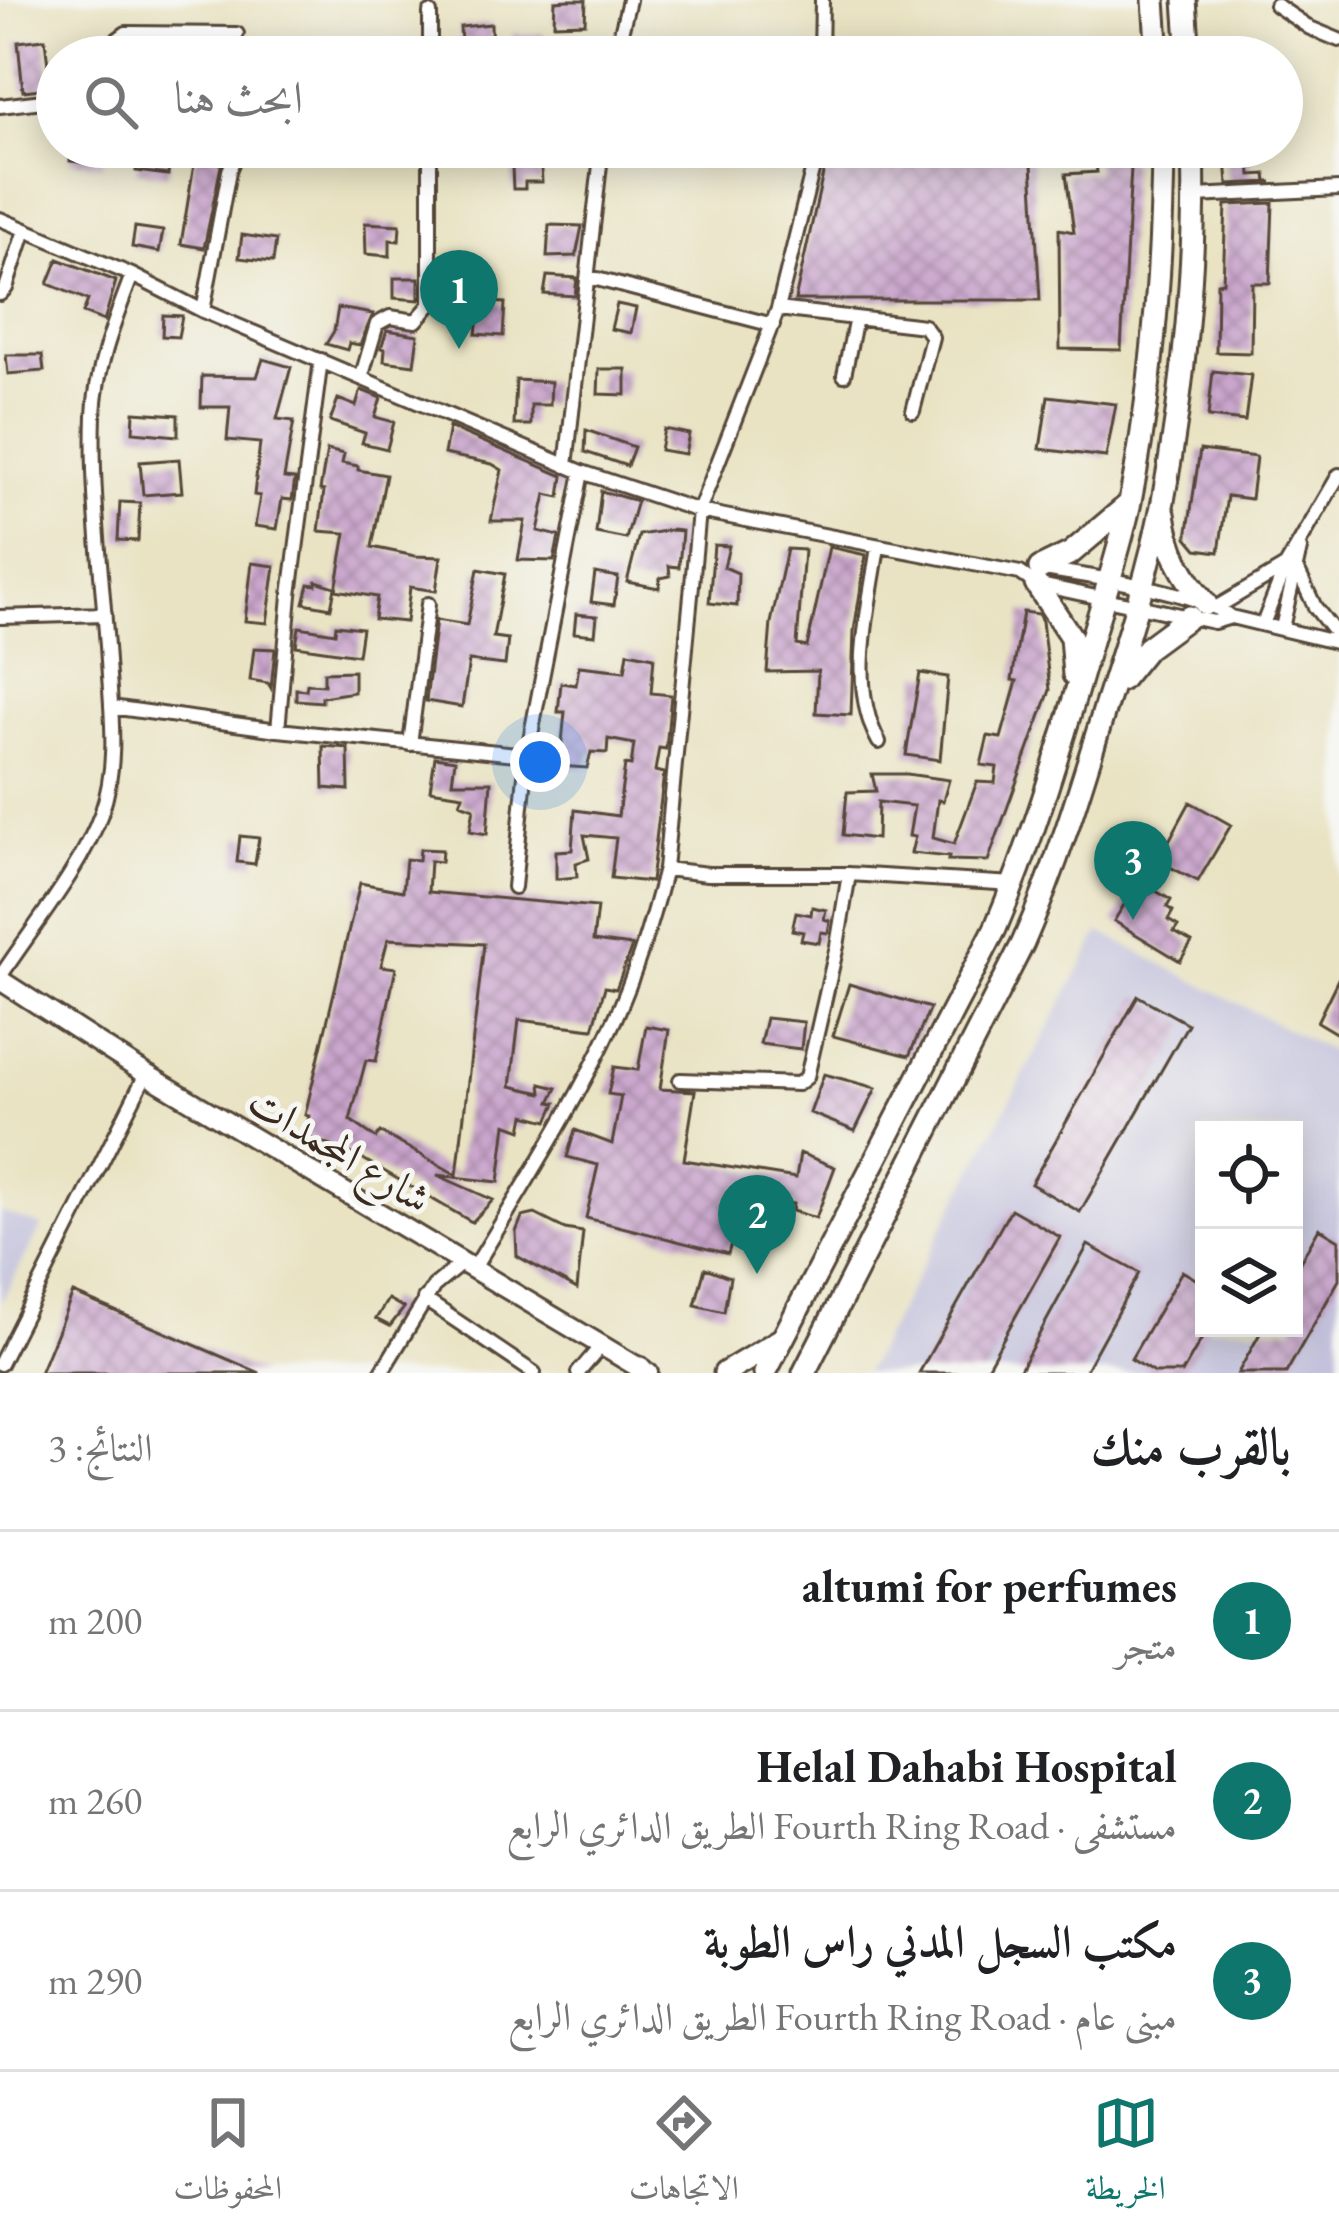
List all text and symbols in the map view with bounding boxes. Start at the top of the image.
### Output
search box [36,36,1303,168]
text: ابحث هنا [174,68,303,126]
icon: search [78,69,144,135]
pin: 1 [420,250,498,349]
your location [510,732,570,792]
pin: 3 [1094,821,1172,920]
street label: شارع المجمدات [234,1073,441,1232]
map controls [1195,1121,1303,1337]
button: locate [1195,1121,1303,1229]
pin: 2 [718,1175,796,1274]
button: layers [1195,1229,1303,1337]
text: بالقرب منك [1090,1413,1291,1479]
text: النتائج: 3 [48,1422,153,1473]
text: altumi for perfumes [802,1557,1177,1615]
text: 200 m [48,1595,142,1646]
text: 1 [1242,1595,1262,1646]
text: متجر [1115,1620,1177,1671]
text: Helal Dahabi Hospital [756,1737,1177,1795]
text: 260 m [48,1775,142,1826]
text: 2 [1242,1775,1262,1826]
text: مستشفى · Fourth Ring Road الطريق الدائري الرابع [506,1800,1177,1851]
text: مكتب السجل المدني راس الطوبة [704,1912,1177,1970]
text: 290 m [48,1955,142,2006]
text: 3 [1242,1955,1262,2006]
text: مبنى عام · Fourth Ring Road الطريق الدائري الرابع [508,1991,1177,2042]
tab: المحفوظات [173,2090,282,2220]
tab: الاتجاهات [629,2090,739,2220]
tab: الخريطة [1085,2090,1166,2220]

